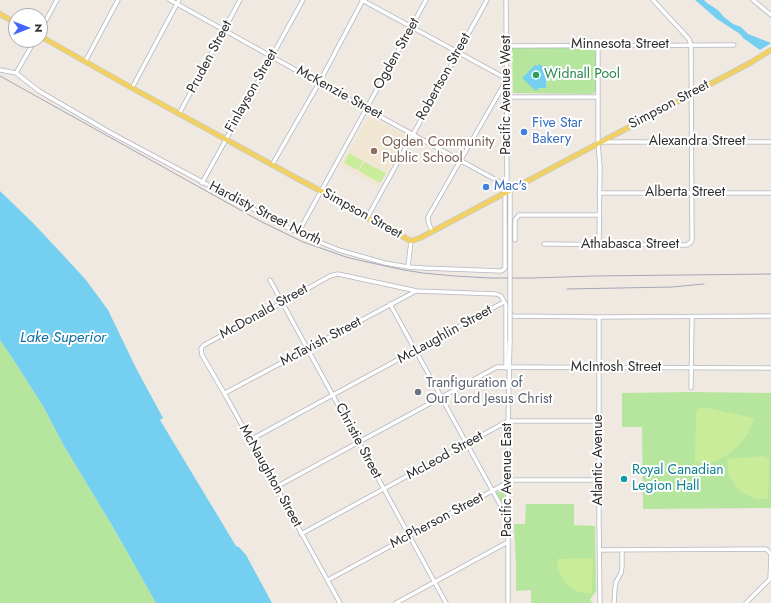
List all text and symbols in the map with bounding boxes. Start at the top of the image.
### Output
north arrow [8,8,48,48]
street label: Ogden Street [370,15,424,93]
street label: Pruden Street [184,18,236,96]
text: N [31,24,47,32]
street label: Robertson Street [413,30,475,124]
street label: Pacific Avenue West [499,35,515,155]
street label: Minnesota Street [571,37,669,53]
street label: Finlayson Street [222,47,282,135]
street label: McKenzie Street [293,63,385,123]
place label: Widnall Pool [544,67,620,83]
marker: Widnall Pool [531,70,541,80]
street label: Simpson Street [626,77,712,133]
place label: Five Star Bakery [532,116,583,148]
marker: Five Star Bakery [519,127,529,137]
street label: Alexandra Street [649,134,745,150]
place label: Ogden Community Public School [382,135,495,168]
marker: Ogden Community Public School [369,146,379,156]
street label: Hardisty Street North [206,178,324,250]
place label: Mac's [494,179,527,195]
marker: Mac's [481,182,491,192]
street label: Simpson Street [319,185,405,243]
street label: Alberta Street [645,185,725,201]
street label: Athabasca Street [581,237,679,253]
street label: McDonald Street [217,281,311,343]
street label: McLaughlin Street [395,302,495,368]
street label: McTavish Street [278,314,364,370]
water label: Lake Superior [20,329,106,347]
street label: McIntosh Street [571,360,661,376]
place label: Tranfiguration of Our Lord Jesus Christ [426,376,552,408]
marker: Tranfiguration of Our Lord Jesus Christ [413,387,423,397]
street label: Christie Street [331,400,385,482]
street label: Atlantic Avenue [591,414,607,506]
street label: McNaughton Street [235,422,305,530]
street label: Pacific Avenue East [500,423,516,537]
street label: McLeod Street [404,428,486,484]
place label: Royal Canadian Legion Hall [632,463,724,496]
marker: Royal Canadian Legion Hall [619,474,629,484]
street label: McPherson Street [387,489,487,553]

